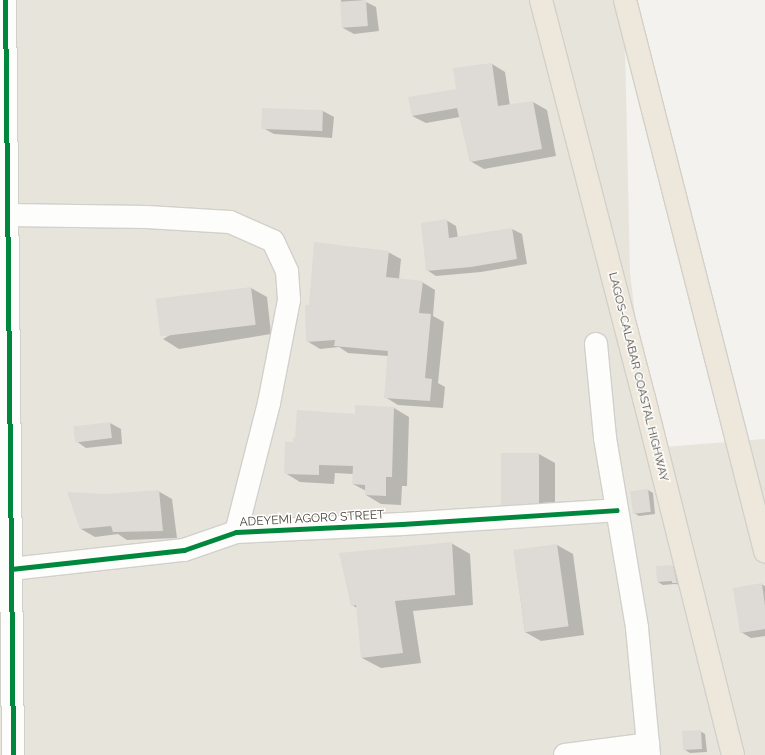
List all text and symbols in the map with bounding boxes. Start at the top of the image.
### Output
street label: LAGOS-CALABAR COASTAL HIGHWAY [605,271,671,483]
street label: ADEYEMI AGORO STREET [239,508,385,530]

